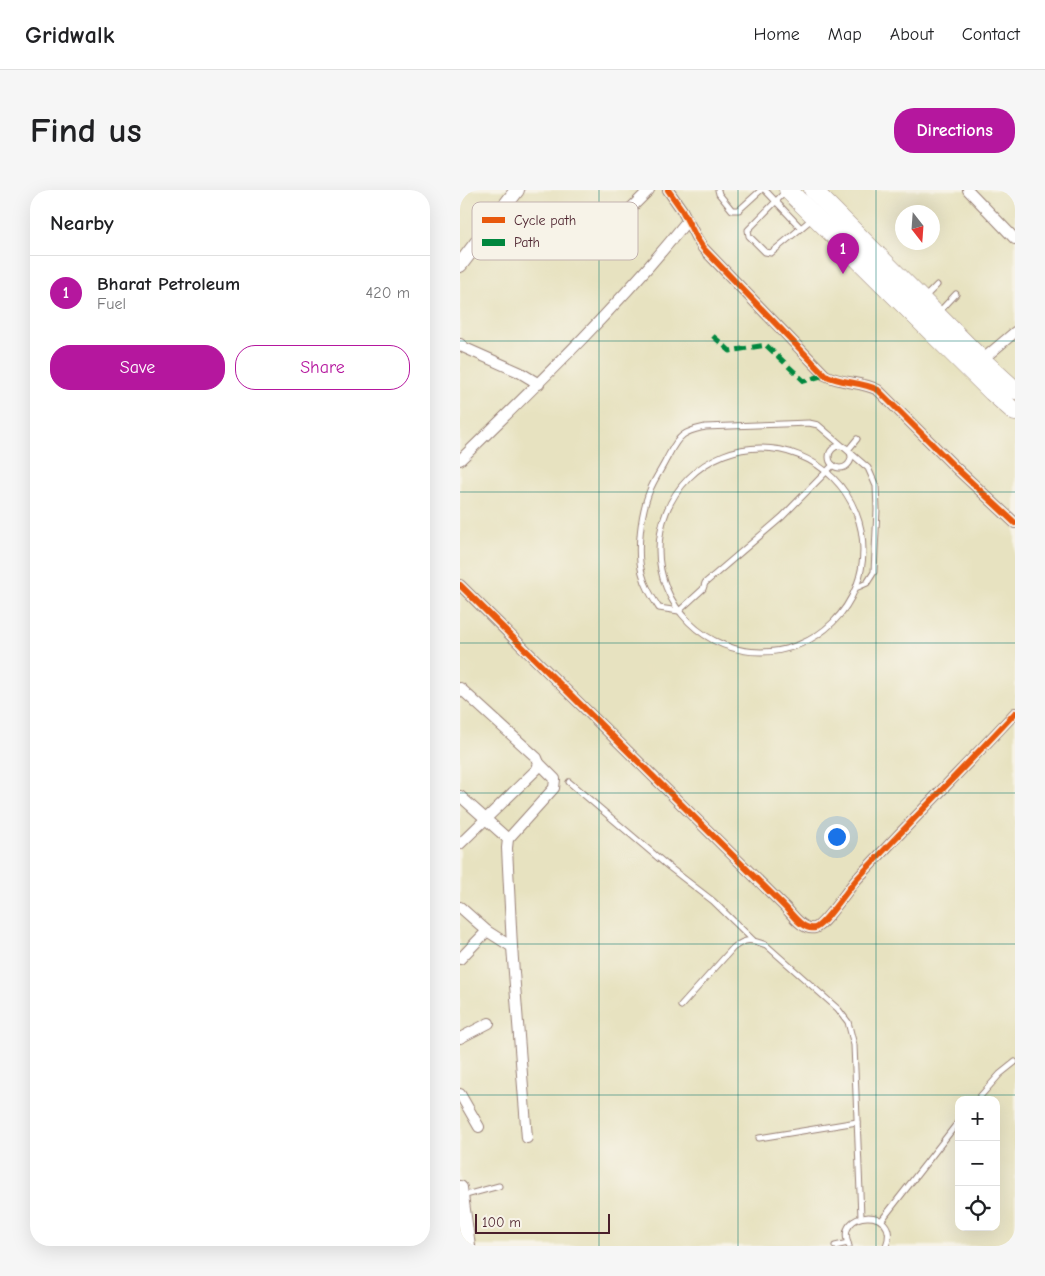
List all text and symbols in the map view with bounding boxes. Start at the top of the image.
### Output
text: Gridwalk [25,21,114,49]
text: Home [753,24,800,45]
text: Map [828,24,862,45]
text: About [890,24,934,45]
text: Contact [962,24,1020,45]
button: Directions [894,108,1015,153]
text: Find us [30,110,142,151]
legend [472,202,638,260]
north arrow [895,205,940,250]
text: Nearby [50,211,114,235]
text: Cycle path [514,212,576,229]
pin: 1 [827,233,859,274]
text: Path [514,234,540,251]
text: Bharat Petroleum [97,273,240,295]
text: 1 [63,284,69,302]
text: 420 m [366,284,410,302]
text: Fuel [97,295,126,313]
button: Save [50,345,225,390]
button: Share [235,345,410,390]
your location [824,824,850,850]
map controls [955,1096,1000,1231]
button: + [955,1096,1000,1141]
button: − [955,1141,1000,1186]
button: locate [955,1186,1000,1231]
scale bar [475,1211,610,1234]
text: 100 m [482,1214,521,1231]

